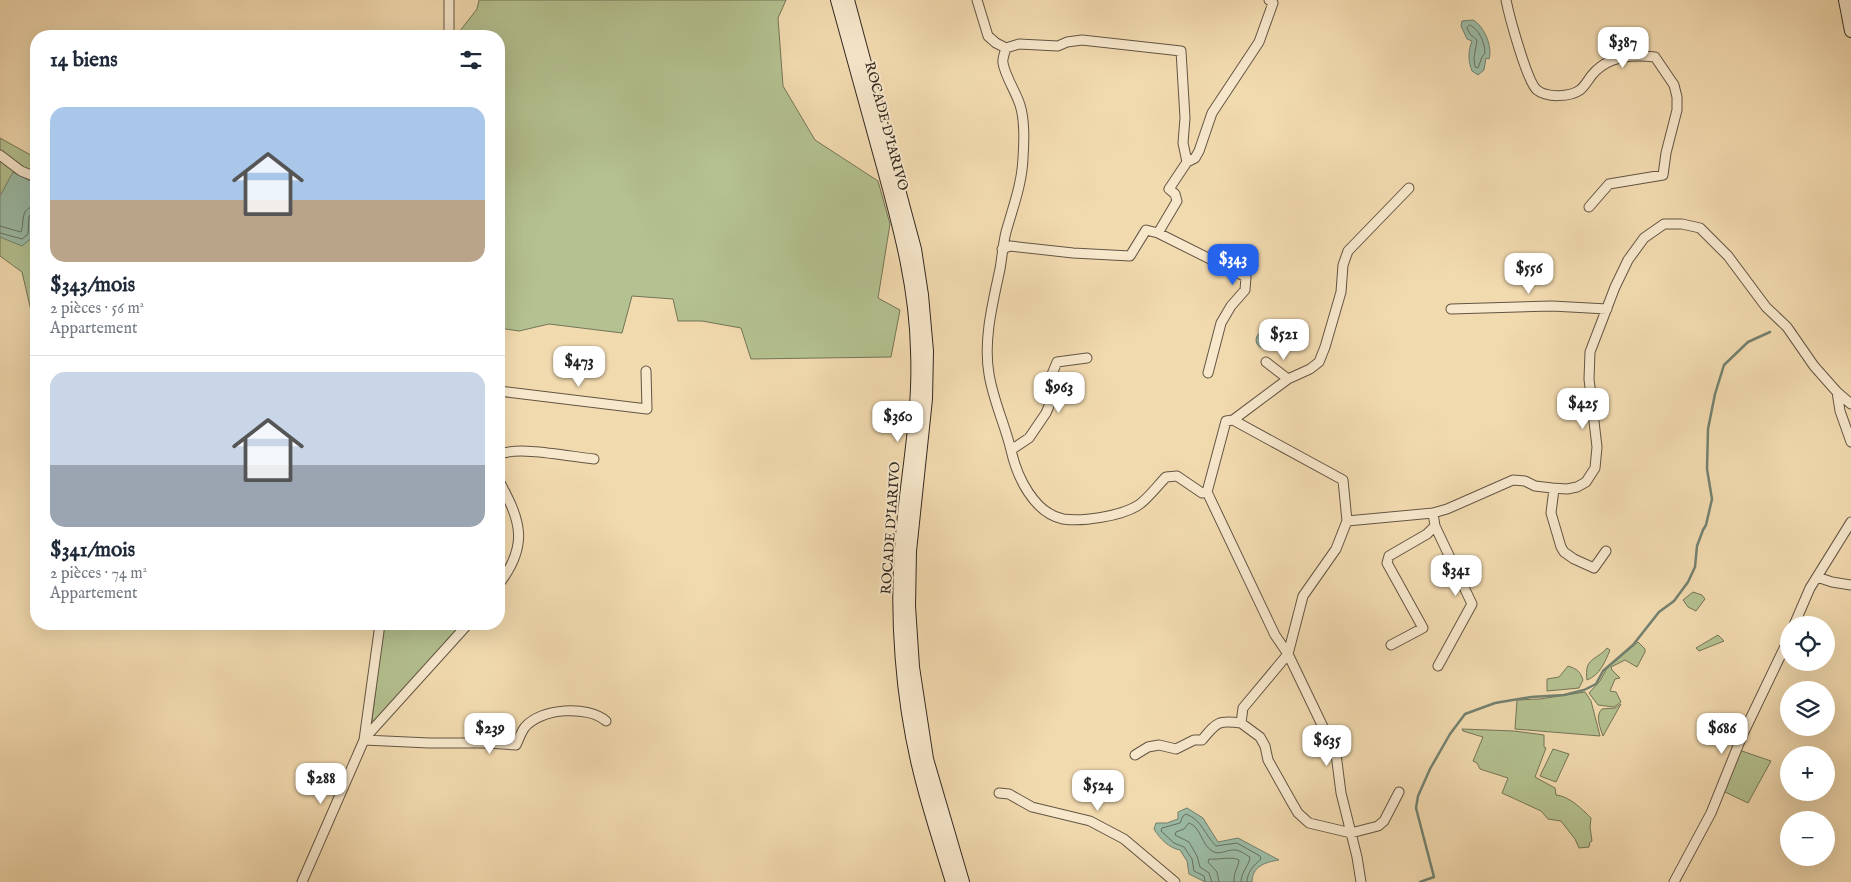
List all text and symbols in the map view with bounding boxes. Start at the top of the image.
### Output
pin: $387 [1593,27,1653,69]
text: $387 [1609,33,1637,53]
icon: filters [457,46,485,74]
text: 14 biens [50,47,118,74]
street label: ROCADE D'IARIVO [860,60,912,193]
icon: home [223,139,313,229]
pin: $343 [1203,244,1263,286]
text: $343 [1219,250,1247,270]
pin: $556 [1499,252,1559,295]
text: $556 [1515,259,1543,279]
text: $343/mois [50,272,135,299]
text: 2 pièces · 56 m² [50,299,144,319]
pin: $521 [1254,318,1314,361]
text: Appartement [50,319,137,339]
text: $521 [1270,325,1298,345]
pin: $473 [549,346,609,388]
text: $473 [564,352,594,372]
pin: $963 [1029,372,1089,414]
text: $963 [1045,378,1073,398]
pin: $425 [1553,388,1613,430]
text: $425 [1568,394,1598,414]
pin: $360 [868,400,928,443]
icon: home [223,405,313,495]
text: $360 [883,407,913,427]
street label: ROCADE D'IARIVO [877,461,905,595]
text: $341/mois [50,537,135,564]
pin: $341 [1426,554,1486,597]
text: $341 [1442,561,1470,581]
text: 2 pièces · 74 m² [50,564,147,584]
text: Appartement [50,584,137,604]
map controls [1780,616,1835,866]
button: locate [1780,616,1835,671]
button: layers [1780,681,1835,736]
pin: $239 [460,712,520,755]
pin: $686 [1692,712,1752,755]
text: $239 [475,719,505,739]
text: $686 [1708,719,1736,739]
pin: $635 [1297,724,1357,767]
text: $635 [1313,731,1341,751]
button: + [1780,746,1835,801]
pin: $288 [291,762,351,805]
text: $288 [307,769,335,789]
pin: $524 [1068,770,1128,812]
text: $524 [1083,776,1113,796]
button: − [1780,811,1835,866]

